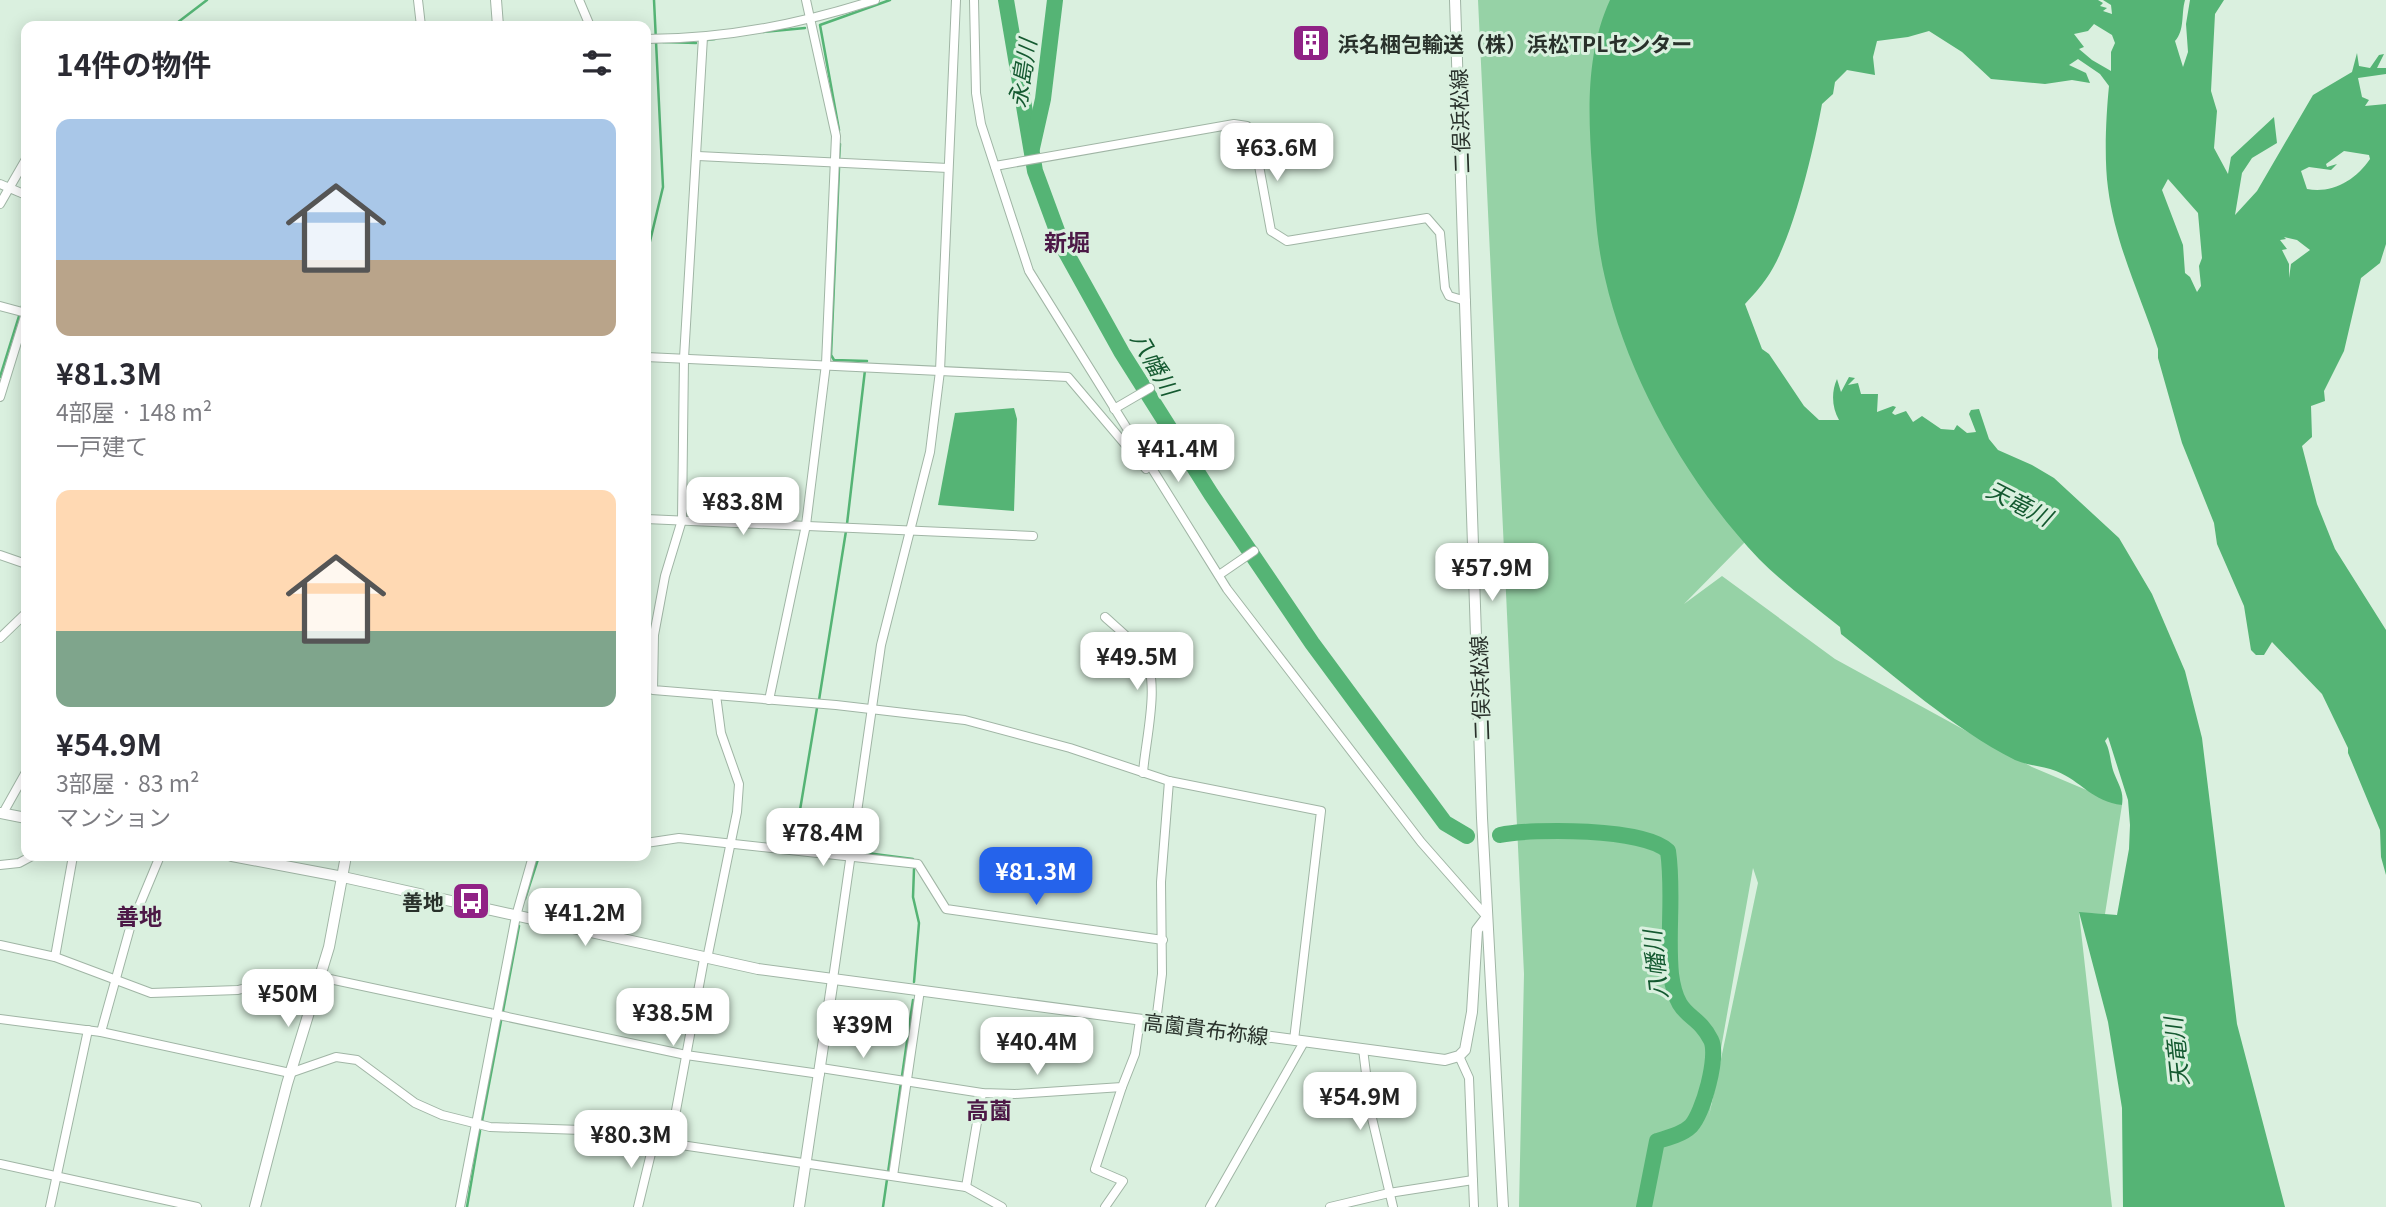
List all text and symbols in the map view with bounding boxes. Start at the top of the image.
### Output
building icon: 浜名梱包輸送（株）浜松TPLセンター [1290,22,1332,64]
place label: 浜名梱包輸送（株）浜松TPLセンター [1338,28,1692,58]
water label: 永島川 [999,33,1044,110]
text: 14件の物件 [56,41,211,85]
icon: filters [578,44,616,82]
street label: 二俣浜松線 [1442,68,1476,174]
pin: ¥63.6M [1220,124,1334,183]
text: ¥63.6M [1236,129,1318,163]
icon: home [273,165,399,291]
district label: 新堀 [1044,224,1090,258]
water label: 八幡川 [1124,325,1189,404]
text: ¥81.3M [56,350,162,394]
text: 4部屋 · 148 m² [56,394,212,428]
pin: ¥41.4M [1121,424,1235,484]
text: 一戸建て [56,428,148,462]
text: ¥41.4M [1137,430,1219,464]
water label: 天竜川 [1982,471,2061,534]
pin: ¥83.8M [686,477,800,537]
text: ¥83.8M [702,483,784,517]
icon: home [273,536,399,662]
pin: ¥57.9M [1435,544,1549,603]
text: ¥57.9M [1451,549,1533,583]
pin: ¥49.5M [1080,632,1194,692]
street label: 二俣浜松線 [1462,635,1496,741]
text: ¥49.5M [1096,638,1178,672]
text: ¥54.9M [56,721,162,765]
text: 3部屋 · 83 m² [56,765,199,799]
text: マンション [56,799,171,833]
pin: ¥78.4M [766,808,880,868]
text: ¥78.4M [782,814,864,848]
pin: ¥81.3M [979,848,1093,907]
text: ¥81.3M [995,853,1077,887]
bus stop icon: 善地 [450,880,492,922]
place label: 善地 [402,886,444,916]
pin: ¥41.2M [528,888,642,948]
text: ¥41.2M [544,894,626,928]
district label: 善地 [116,898,162,932]
water label: 八幡川 [1633,926,1675,1001]
pin: ¥50M [247,970,329,1029]
text: ¥50M [258,975,318,1009]
pin: ¥38.5M [616,988,730,1048]
text: ¥38.5M [632,994,714,1028]
pin: ¥39M [822,1000,904,1060]
street label: 高薗貴布祢線 [1142,1005,1270,1051]
text: ¥39M [833,1006,893,1040]
water label: 天竜川 [2154,1013,2196,1088]
pin: ¥40.4M [980,1018,1094,1077]
text: ¥40.4M [996,1023,1078,1057]
pin: ¥54.9M [1303,1072,1417,1132]
text: ¥54.9M [1319,1078,1401,1112]
district label: 高薗 [966,1092,1012,1126]
pin: ¥80.3M [574,1110,688,1170]
text: ¥80.3M [590,1116,672,1150]

